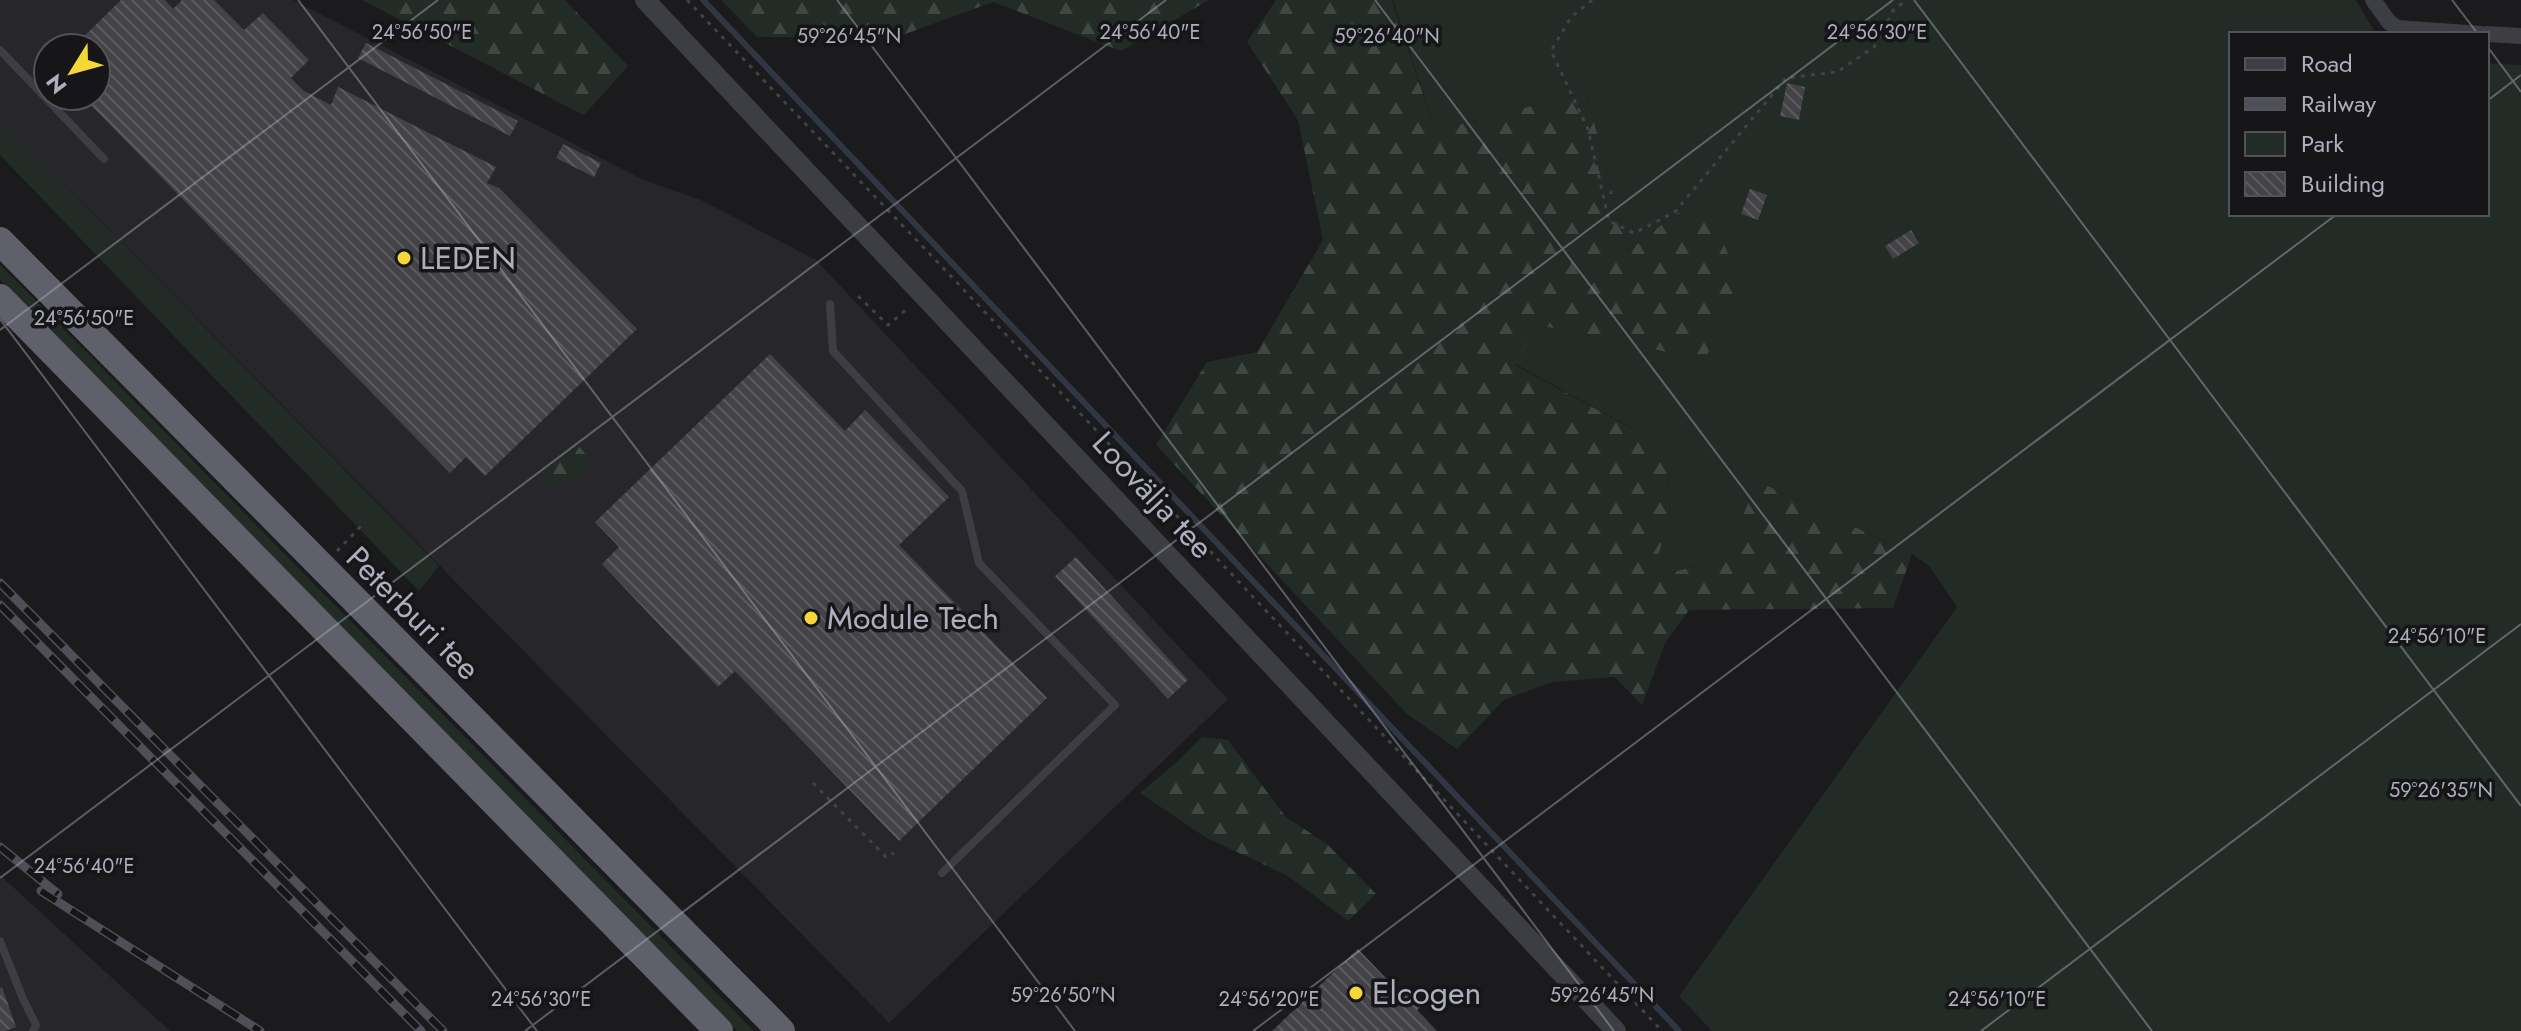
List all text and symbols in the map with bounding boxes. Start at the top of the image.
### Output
text: 24°56'50"E [372,18,472,47]
text: 24°56'40"E [1099,18,1201,47]
text: 24°56'30"E [1827,18,1927,47]
text: 59°26'45"N [797,22,901,51]
text: 59°26'40"N [1334,22,1440,51]
north arrow [32,32,112,112]
legend [2229,32,2489,216]
text: Road [2301,46,2353,81]
text: N [38,67,74,101]
text: Railway [2301,86,2376,121]
text: Park [2301,126,2344,161]
text: Building [2301,166,2385,201]
place label: LEDEN [420,235,516,281]
marker: LEDEN [395,249,413,267]
text: 24°56'50"E [34,304,134,333]
street label: Loovälja tee [1082,421,1224,569]
street label: Peterburi tee [336,536,490,690]
place label: Module Tech [827,595,999,641]
marker: Module Tech [802,609,820,627]
text: 24°56'10"E [2388,622,2486,651]
text: 59°26'35"N [2389,776,2493,805]
text: 24°56'40"E [33,852,135,881]
place label: Elcogen [1372,970,1481,1016]
text: 59°26'50"N [1010,981,1116,1010]
text: 59°26'45"N [1550,981,1654,1010]
marker: Elcogen [1347,984,1365,1002]
text: 24°56'30"E [491,985,591,1014]
text: 24°56'20"E [1219,985,1319,1014]
text: 24°56'10"E [1948,985,2046,1014]

